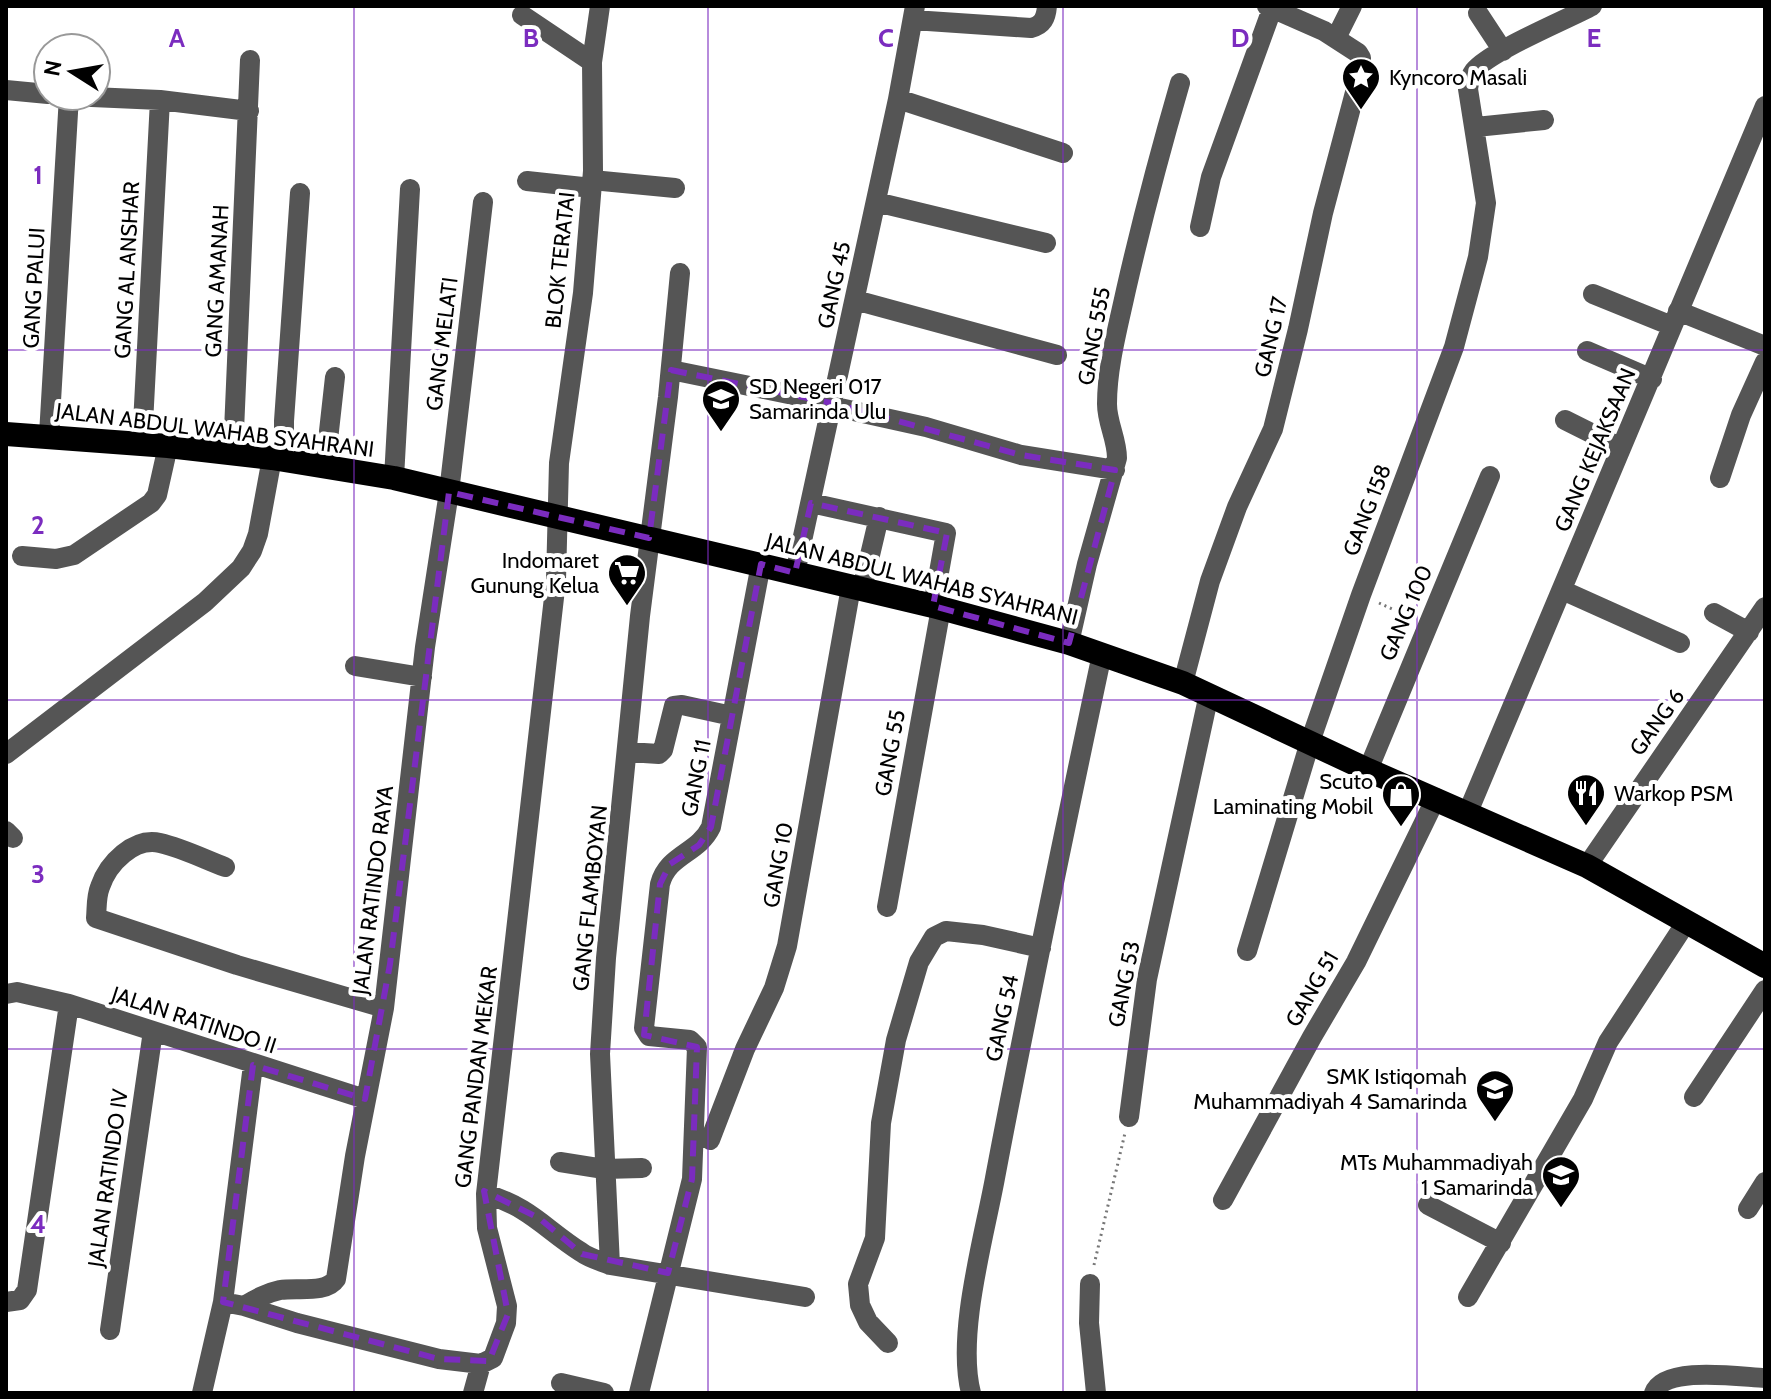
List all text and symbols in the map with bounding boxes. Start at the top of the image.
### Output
text: A [169,22,186,54]
text: B [523,22,539,54]
text: C [878,22,894,54]
text: D [1231,22,1249,54]
text: E [1587,22,1601,54]
north arrow [32,32,112,112]
place icon: Kyncoro Masali [1340,56,1382,111]
text: N [38,58,68,78]
place label: Kyncoro Masali [1389,64,1527,91]
text: 1 [33,159,43,191]
street label: GANG AL ANSHAR [109,181,145,359]
street label: BLOK TERATAI [539,190,581,330]
street label: GANG AMANAH [200,204,234,358]
street label: GANG PALUI [17,227,51,349]
street label: GANG 45 [812,239,856,331]
street label: GANG MELATI [420,276,464,412]
street label: GANG 555 [1072,285,1116,387]
street label: GANG 17 [1249,294,1293,380]
street label: GANG KEJAKSAAN [1548,364,1642,536]
place label: SD Negeri 017 Samarinda Ulu [749,373,886,425]
school or university icon: SD Negeri 017 Samarinda Ulu [700,378,742,433]
street label: JALAN ABDUL WAHAB SYAHRANI [53,397,376,463]
street label: GANG 158 [1337,460,1397,560]
text: 2 [31,509,45,541]
street label: JALAN ABDUL WAHAB SYAHRANI [762,527,1081,631]
place label: Indomaret Gunung Kelua [471,547,600,599]
supermarket icon: Indomaret Gunung Kelua [606,552,648,607]
street label: GANG 100 [1374,561,1438,665]
street label: GANG 6 [1624,683,1690,761]
street label: GANG 55 [869,708,911,798]
street label: GANG 11 [675,737,717,819]
place label: Scuto Laminating Mobil [1213,768,1374,820]
restaurant icon: Warkop PSM [1565,772,1607,827]
shop icon: Scuto Laminating Mobil [1380,773,1422,828]
place label: Warkop PSM [1614,780,1733,807]
street label: JALAN RATINDO RAYA [347,783,399,997]
street label: GANG FLAMBOYAN [567,804,613,992]
street label: GANG 10 [757,820,799,910]
text: 3 [31,858,45,890]
street label: GANG 53 [1102,939,1146,1029]
street label: GANG 51 [1280,946,1344,1032]
street label: GANG PANDAN MEKAR [449,965,503,1189]
street label: GANG 54 [980,972,1024,1064]
street label: JALAN RATINDO II [107,980,280,1059]
place label: SMK Istiqomah Muhammadiyah 4 Samarinda [1193,1063,1467,1115]
school or university icon: SMK Istiqomah Muhammadiyah 4 Samarinda [1474,1068,1516,1123]
street label: JALAN RATINDO IV [82,1087,134,1270]
place label: MTs Muhammadiyah 1 Samarinda [1340,1149,1533,1201]
school or university icon: MTs Muhammadiyah 1 Samarinda [1540,1154,1582,1209]
text: 4 [30,1208,46,1240]

